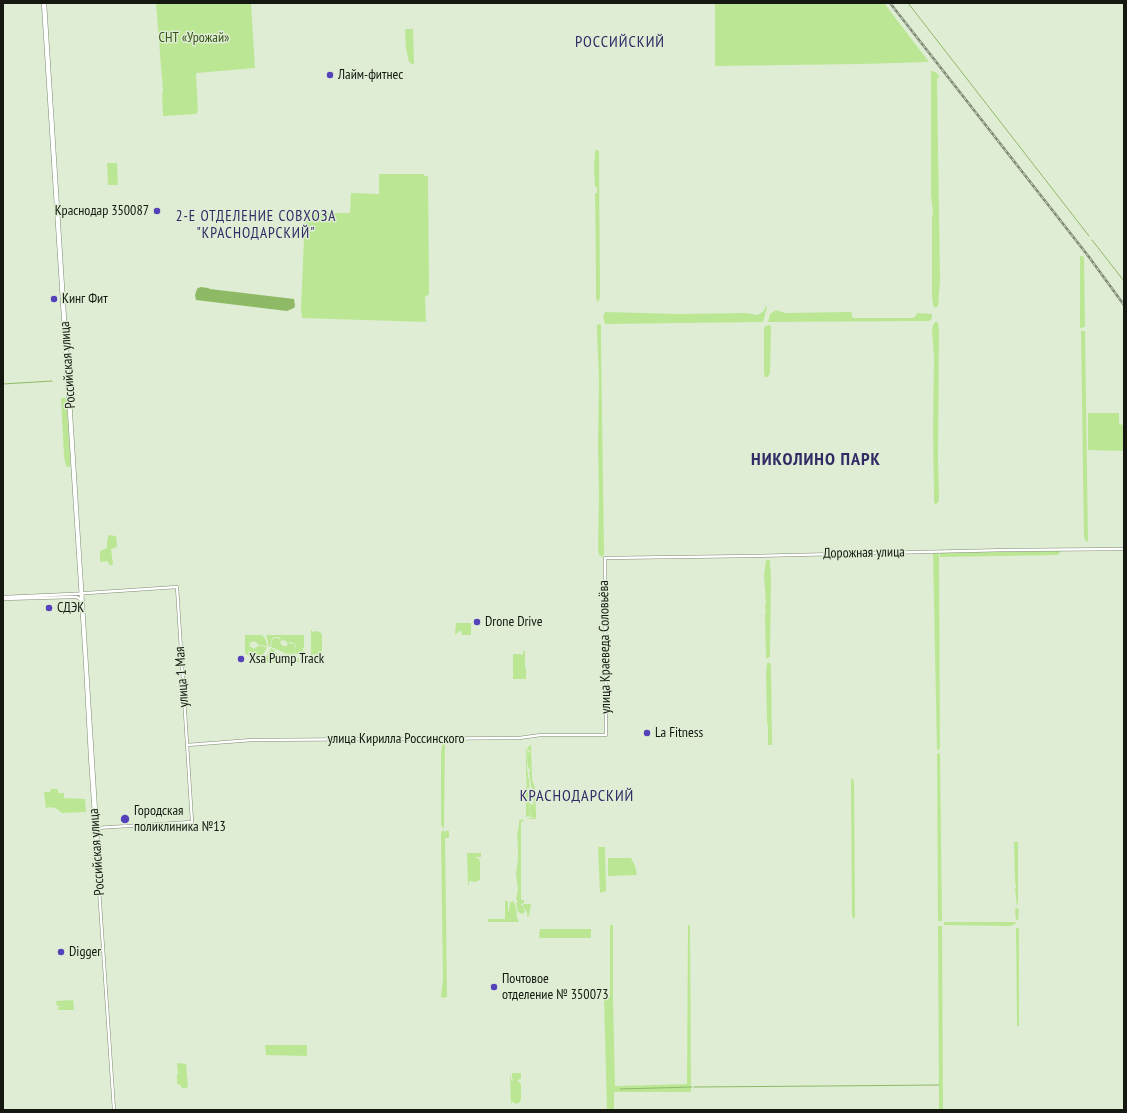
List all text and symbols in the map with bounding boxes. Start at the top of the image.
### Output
park label: СНТ «Урожай» [159,30,229,46]
district label: РОССИЙСКИЙ [575,32,665,52]
place label: Лайм-фитнес [338,67,403,83]
marker: Лайм-фитнес [325,70,335,80]
place label: Краснодар 350087 [55,203,149,219]
marker: Краснодар 350087 [152,206,162,216]
district label: 2-Е ОТДЕЛЕНИЕ СОВХОЗА "КРАСНОДАРСКИЙ" [176,208,336,243]
place label: Кинг Фит [62,291,108,307]
marker: Кинг Фит [49,294,59,304]
street label: Российская улица [57,321,79,409]
district label: НИКОЛИНО ПАРК [751,449,881,471]
street label: Дорожная улица [823,544,905,562]
street label: улица Краеведа Соловьёва [595,580,615,714]
place label: СДЭК [57,600,84,616]
marker: СДЭК [44,603,54,613]
place label: Drone Drive [485,614,543,630]
marker: Drone Drive [472,617,482,627]
street label: улица 1 Мая [171,646,193,708]
place label: Xsa Pump Track [249,651,324,667]
marker: Xsa Pump Track [236,654,246,664]
place label: La Fitness [655,725,703,741]
marker: La Fitness [642,728,652,738]
street label: улица Кирилла Россинского [327,731,465,747]
district label: КРАСНОДАРСКИЙ [520,786,634,806]
place label: Городская поликлиника №13 [134,803,226,836]
street label: Российская улица [86,808,108,896]
marker: Городская поликлиника №13 [119,813,131,825]
place label: Digger [69,944,101,960]
marker: Digger [56,947,66,957]
place label: Почтовое отделение № 350073 [502,971,609,1004]
marker: Почтовое отделение № 350073 [489,982,499,992]

